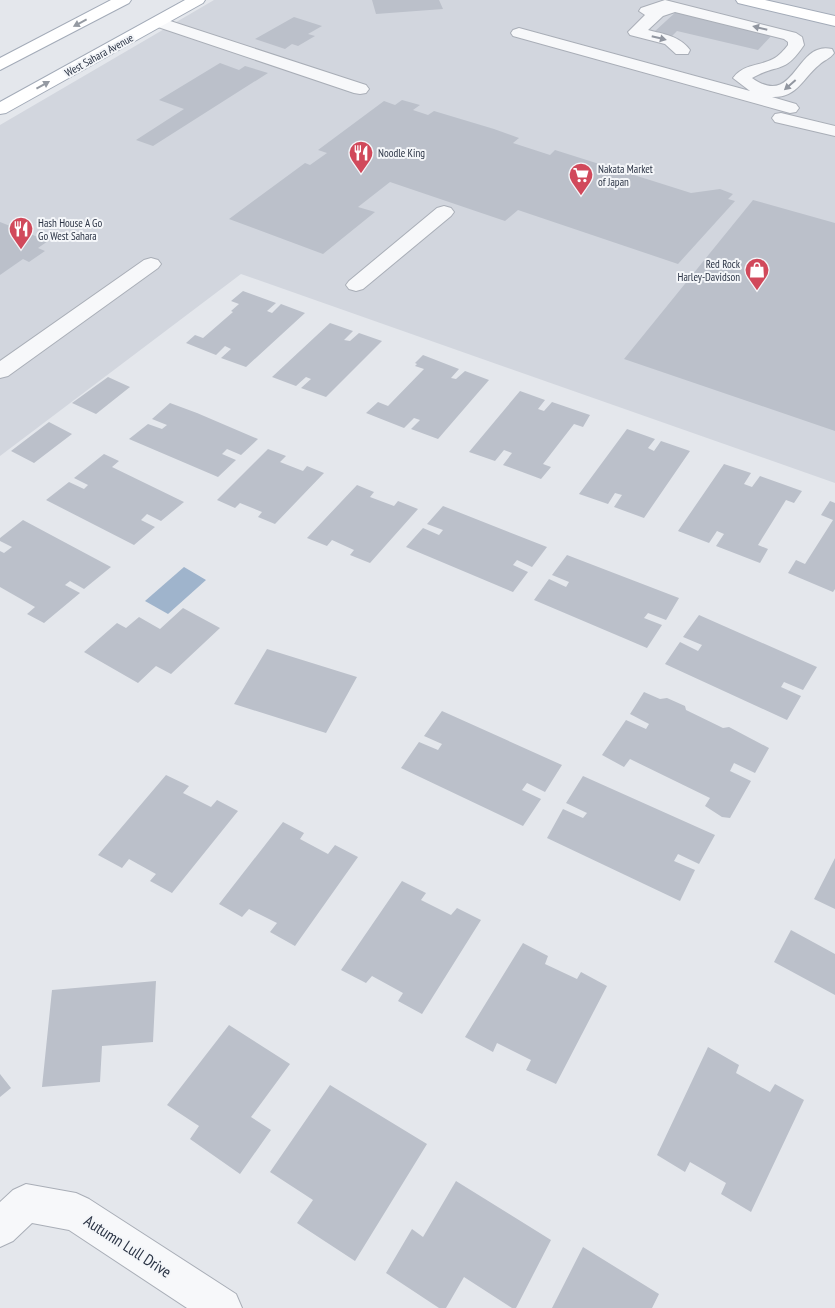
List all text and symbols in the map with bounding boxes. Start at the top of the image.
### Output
one-way arrow [72,19,87,27]
one-way arrow [753,24,768,32]
street label: West Sahara Avenue [62,30,136,80]
one-way arrow [651,34,666,42]
one-way arrow [783,79,796,90]
one-way arrow [36,81,49,90]
restaurant icon: Noodle King [348,140,374,174]
place label: Noodle King [378,146,425,160]
supermarket icon: Nakata Market of Japan [568,162,594,196]
place label: Nakata Market of Japan [598,162,653,189]
restaurant icon: Hash House A Go Go West Sahara [8,216,34,250]
place label: Hash House A Go Go West Sahara [38,216,102,243]
place label: Red Rock Harley-Davidson [678,257,741,284]
shop icon: Red Rock Harley-Davidson [744,257,770,291]
street label: Autumn Lull Drive [81,1210,175,1282]

